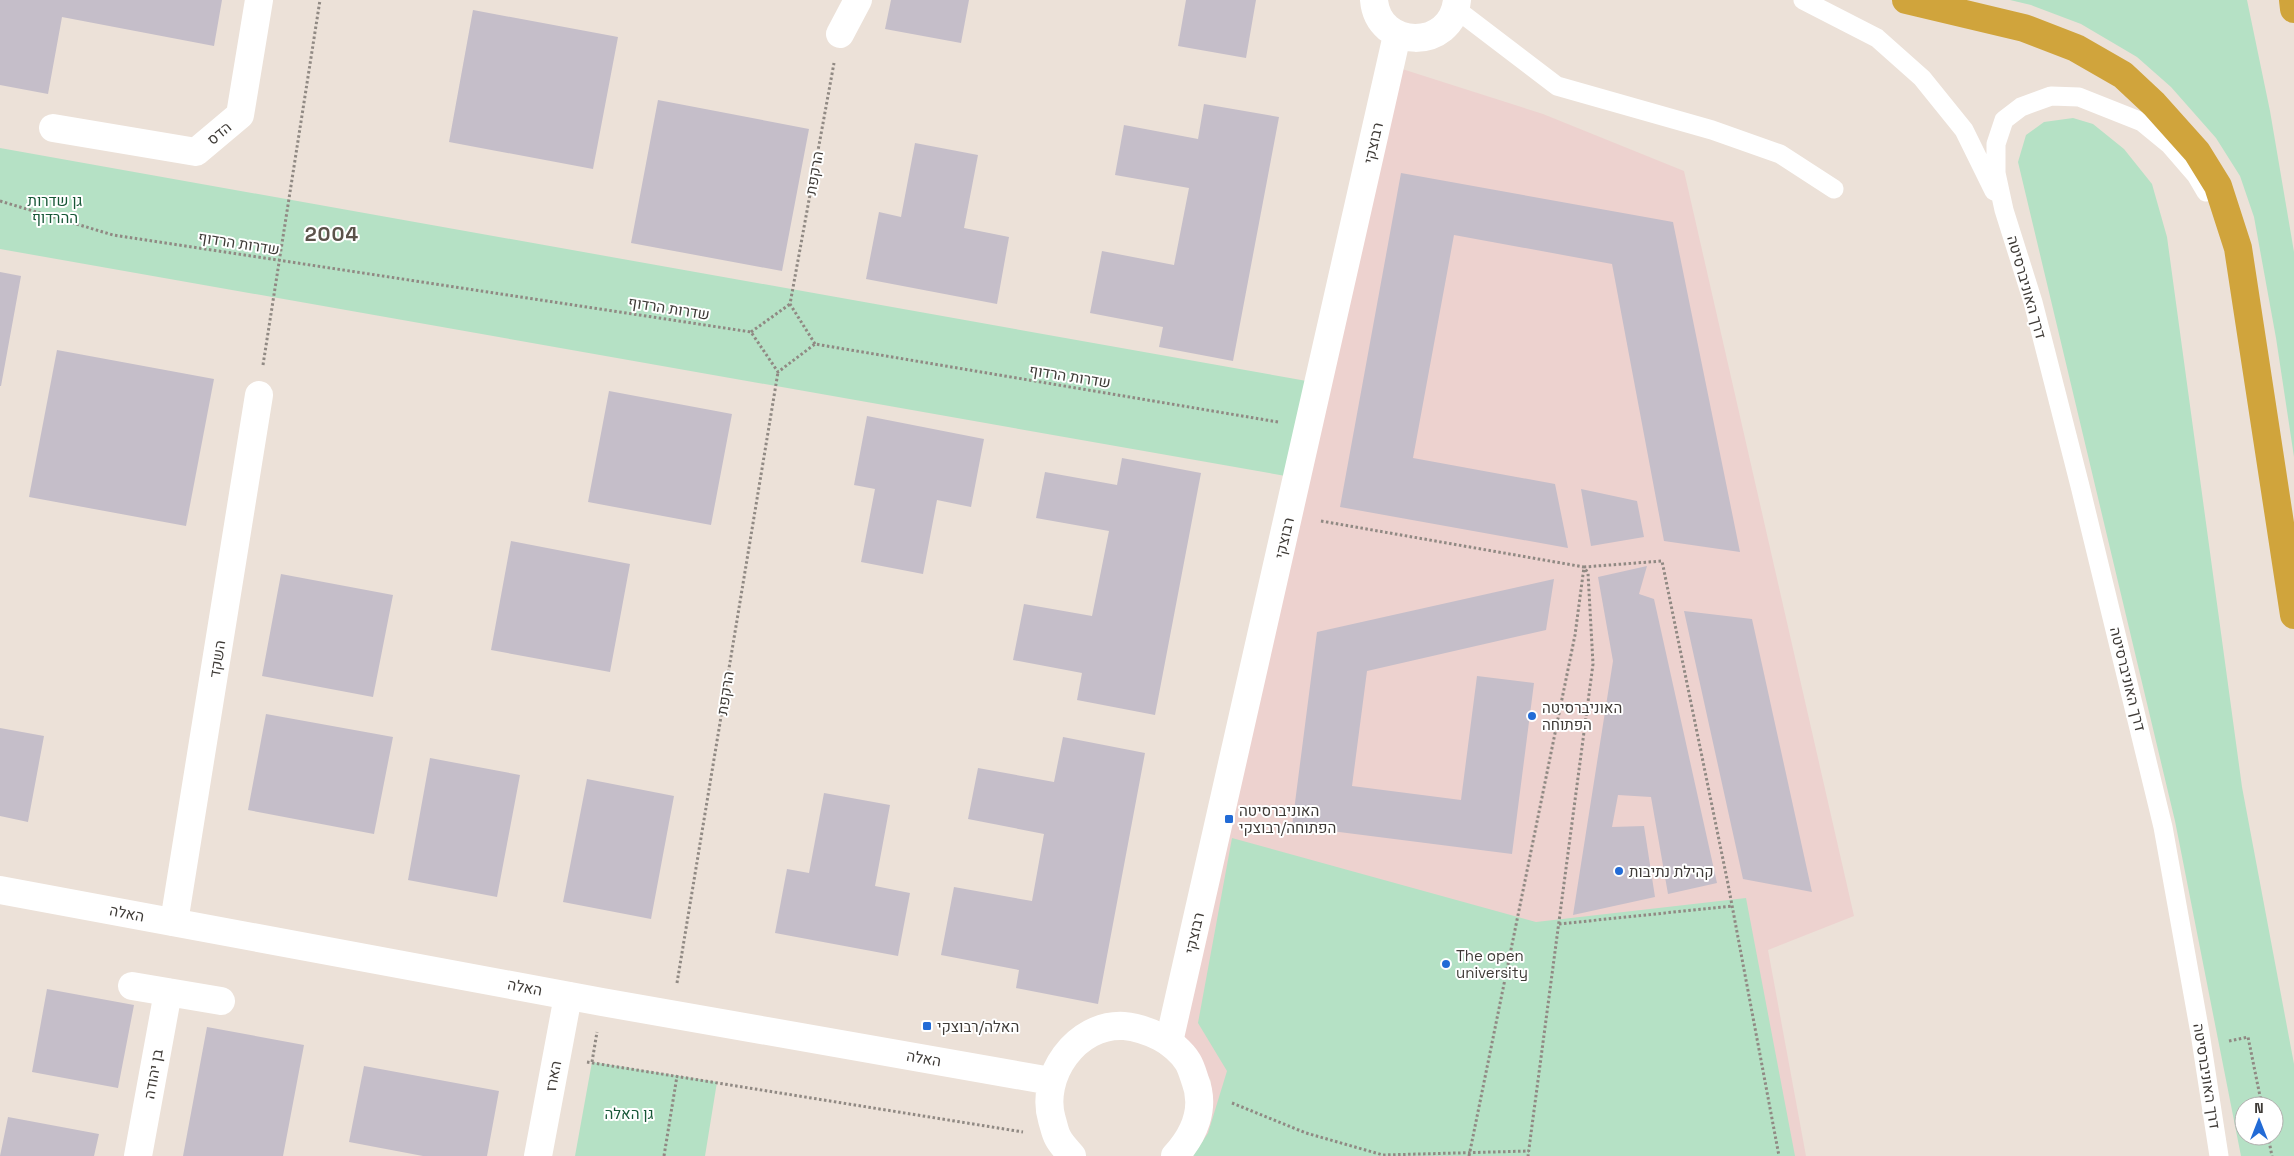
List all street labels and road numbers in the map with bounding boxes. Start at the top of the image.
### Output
street label: הדס [203,117,235,149]
street label: רבוצקי [1359,121,1387,165]
street label: הרקפת [801,150,827,196]
street label: שדרות הרדוף [197,227,281,259]
street label: דרך האוניברסיטה [2003,233,2051,341]
street label: שדרות הרדוף [627,292,711,324]
street label: שדרות הרדוף [1028,360,1112,392]
street label: רבוצקי [1270,516,1298,560]
street label: דרך האוניברסיטה [2106,625,2150,733]
street label: השקד [205,639,229,679]
street label: הרקפת [712,670,738,716]
street label: האלה [108,900,146,926]
street label: רבוצקי [1180,911,1208,955]
street label: האלה [506,974,544,1000]
street label: דרך האוניברסיטה [2189,1022,2225,1130]
street label: האלה [905,1046,943,1070]
street label: בן יהודה [139,1047,167,1101]
street label: הארז [541,1059,565,1093]

